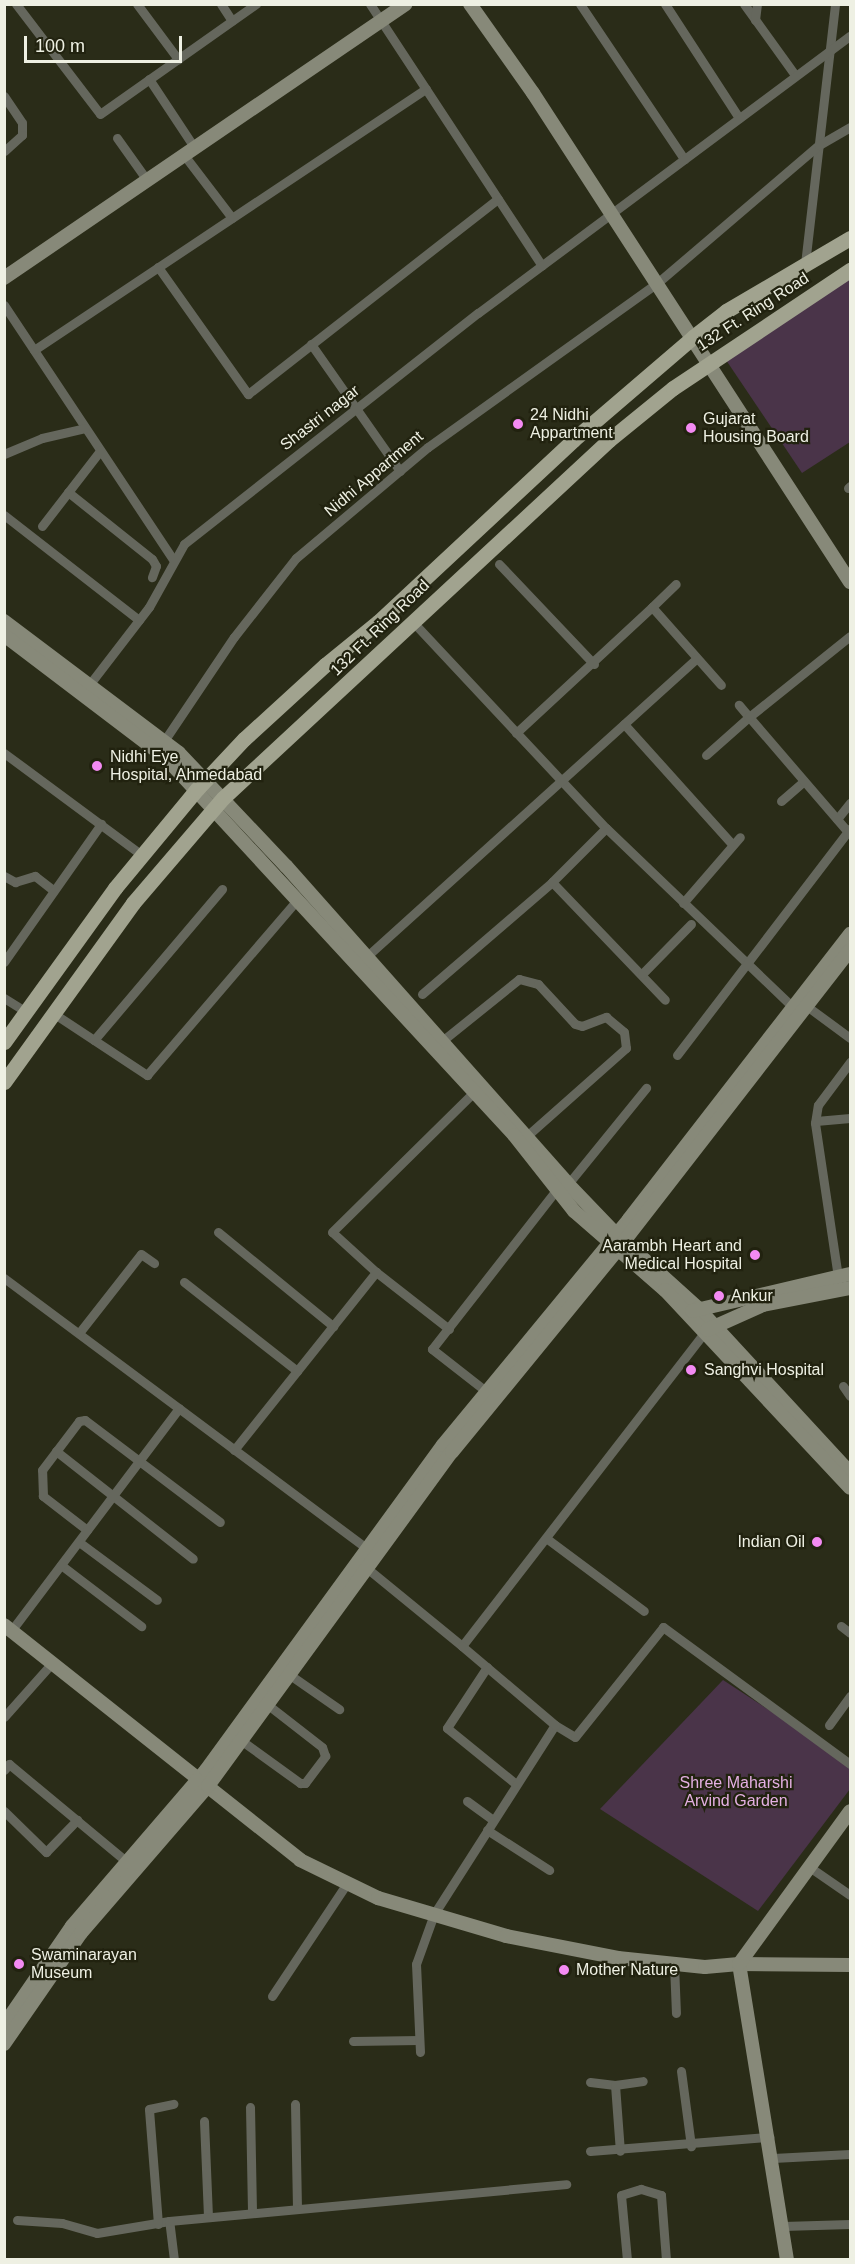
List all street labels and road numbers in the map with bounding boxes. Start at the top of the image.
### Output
street label: 132 Ft. Ring Road [693,269,813,355]
street label: Shastri nagar [277,381,363,455]
street label: Nidhi Appartment [320,427,428,521]
street label: 132 Ft. Ring Road [327,576,433,680]

